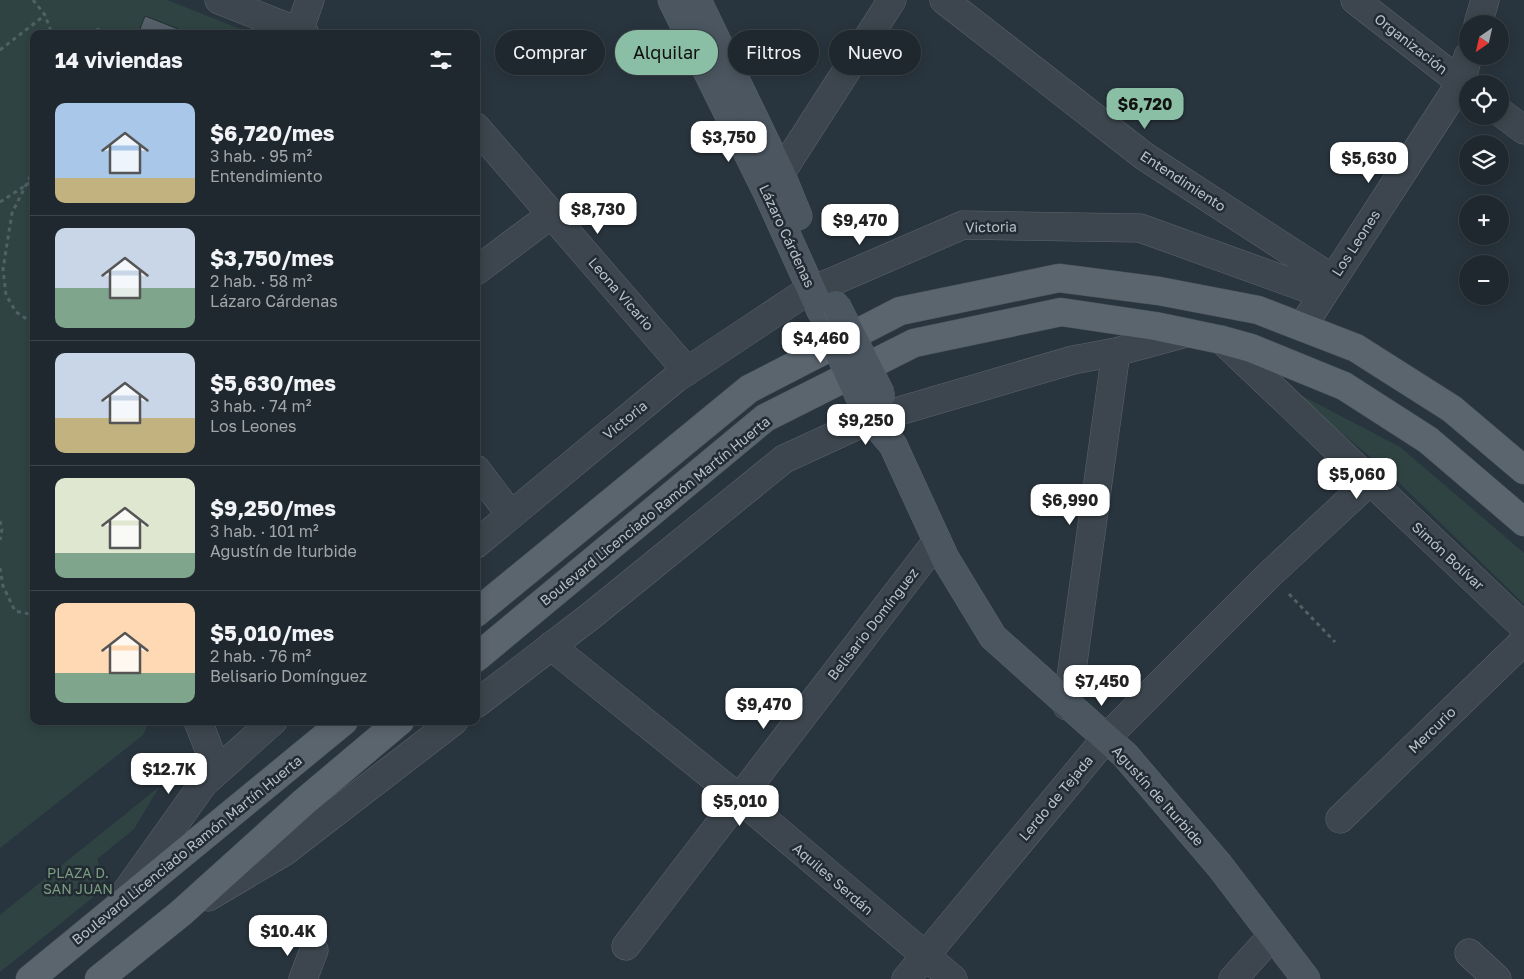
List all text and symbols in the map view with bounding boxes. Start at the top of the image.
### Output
street label: Organización [1371,10,1451,77]
north arrow [1459,15,1509,65]
map controls [1459,15,1509,305]
chip: Comprar [495,30,605,75]
chip: Alquilar [615,30,718,75]
chip: Filtros [728,30,819,75]
chip: Nuevo [829,30,921,75]
icon: filters [427,46,455,74]
text: 14 viviendas [55,47,183,73]
button: locate [1459,75,1509,125]
pin: $6,720 [1104,88,1186,130]
text: $6,720 [1118,94,1172,114]
text: $6,720/mes [210,120,335,146]
pin: $3,750 [688,120,770,163]
icon: home [95,123,155,183]
text: $3,750 [702,127,756,147]
button: layers [1459,135,1509,185]
pin: $5,630 [1328,142,1410,184]
text: 3 hab. · 95 m² [210,146,312,166]
street label: Entendimiento [1137,147,1229,215]
text: $5,630 [1341,148,1397,168]
text: Entendimiento [210,166,323,186]
street label: Lázaro Cárdenas [756,182,819,290]
pin: $8,730 [557,192,639,235]
button: + [1459,195,1509,245]
text: $8,730 [571,199,625,219]
pin: $9,470 [819,204,901,246]
street label: Los Leones [1328,206,1383,279]
text: $9,470 [832,210,888,230]
street label: Victoria [965,218,1017,235]
text: $3,750/mes [210,245,334,271]
icon: home [95,248,155,308]
street label: Leona Vicario [585,254,658,333]
button: − [1459,255,1509,305]
text: 2 hab. · 58 m² [210,271,312,291]
text: Lázaro Cárdenas [210,291,338,311]
pin: $4,460 [780,322,862,364]
text: $4,460 [793,328,849,348]
text: $5,630/mes [210,370,336,396]
icon: home [95,373,155,433]
text: 3 hab. · 74 m² [210,396,312,416]
street label: Victoria [599,397,650,443]
pin: $9,250 [825,404,907,446]
text: $9,250 [838,410,894,430]
street label: Boulevard Licenciado Ramón Martín Huerta [536,412,773,609]
text: Los Leones [210,416,296,436]
pin: $5,060 [1316,458,1398,500]
text: $5,060 [1329,464,1385,484]
pin: $6,990 [1029,484,1111,526]
text: $6,990 [1042,490,1098,510]
text: $9,250/mes [210,495,336,521]
icon: home [95,498,155,558]
street label: Simón Bolívar [1409,518,1488,594]
text: 3 hab. · 101 m² [210,521,319,541]
text: Agustín de Iturbide [210,541,357,561]
street label: Belisario Domínguez [824,564,922,683]
text: $5,010/mes [210,620,334,646]
icon: home [95,623,155,683]
text: 2 hab. · 76 m² [210,646,311,666]
pin: $7,450 [1061,664,1143,707]
text: Belisario Domínguez [210,666,367,686]
text: $7,450 [1075,671,1129,691]
pin: $9,470 [723,688,805,730]
text: $9,470 [736,694,792,714]
street label: Mercurio [1404,703,1459,756]
street label: Agustín de Iturbide [1109,742,1208,849]
street label: Boulevard Licenciado Ramón Martín Huerta [68,751,305,948]
pin: $12.7K [128,752,210,795]
street label: Lerdo de Tejada [1015,752,1096,844]
text: $12.7K [142,759,196,779]
pin: $5,010 [699,784,781,827]
text: $5,010 [713,791,767,811]
street label: Aquiles Serdán [790,839,877,918]
park label: PLAZA D. SAN JUAN [43,864,113,897]
pin: $10.4K [247,914,329,957]
text: $10.4K [260,921,316,941]

